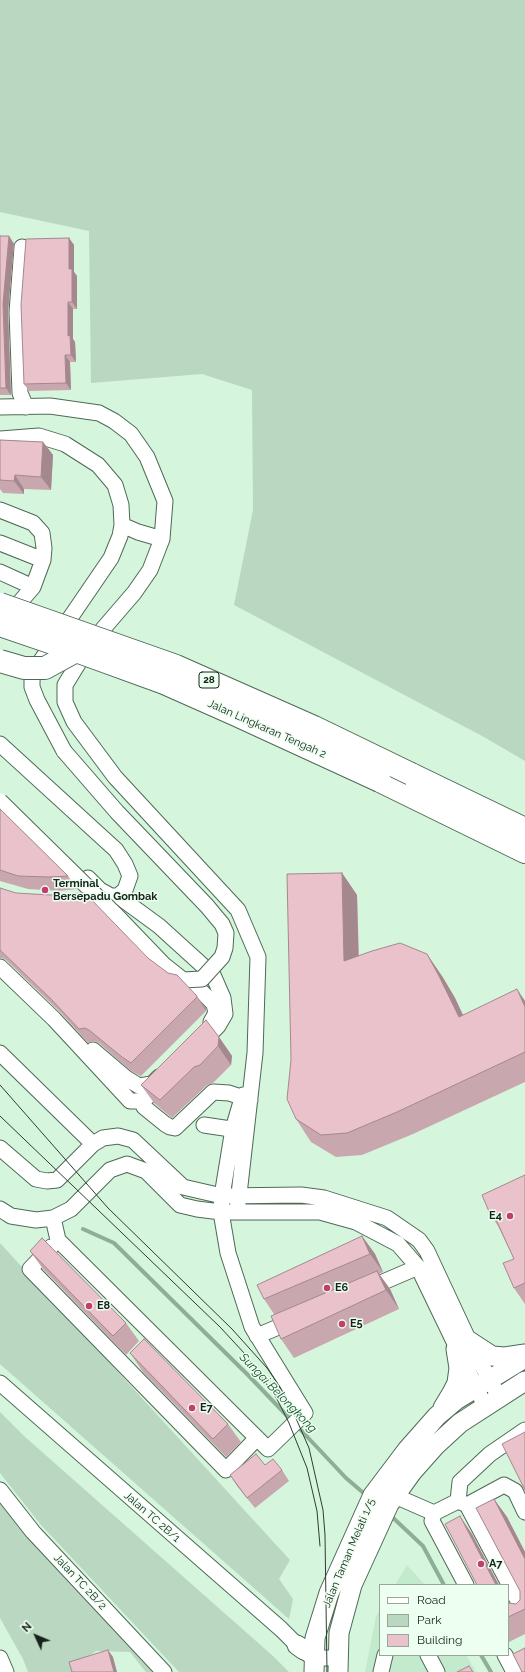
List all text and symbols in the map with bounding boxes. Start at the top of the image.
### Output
road number: 28 [199,672,219,688]
street label: Jalan Lingkaran Tengah 2 [206,697,328,761]
place label: Terminal Bersepadu Gombak [53,877,157,903]
marker: Terminal Bersepadu Gombak [40,885,50,895]
place label: E4 [489,1209,502,1223]
marker: E4 [505,1211,515,1221]
place label: E6 [335,1281,348,1295]
marker: E6 [322,1283,332,1293]
place label: E8 [97,1299,110,1313]
marker: E8 [84,1301,94,1311]
place label: E5 [350,1317,363,1331]
marker: E5 [337,1319,347,1329]
water label: Sungai Belongkong [236,1350,320,1436]
place label: E7 [200,1401,213,1415]
marker: E7 [187,1403,197,1413]
street label: Jalan TC 2B/1 [121,1489,183,1545]
street label: Jalan Taman Melati 1/5 [320,1497,378,1609]
street label: Jalan TC 2B/2 [51,1551,109,1613]
place label: A7 [489,1557,502,1571]
marker: A7 [476,1559,486,1569]
legend [379,1584,509,1656]
text: Road [417,1593,446,1607]
text: Park [417,1613,442,1627]
north arrow [16,1616,56,1656]
text: N [19,1620,35,1635]
text: Building [417,1633,463,1647]

